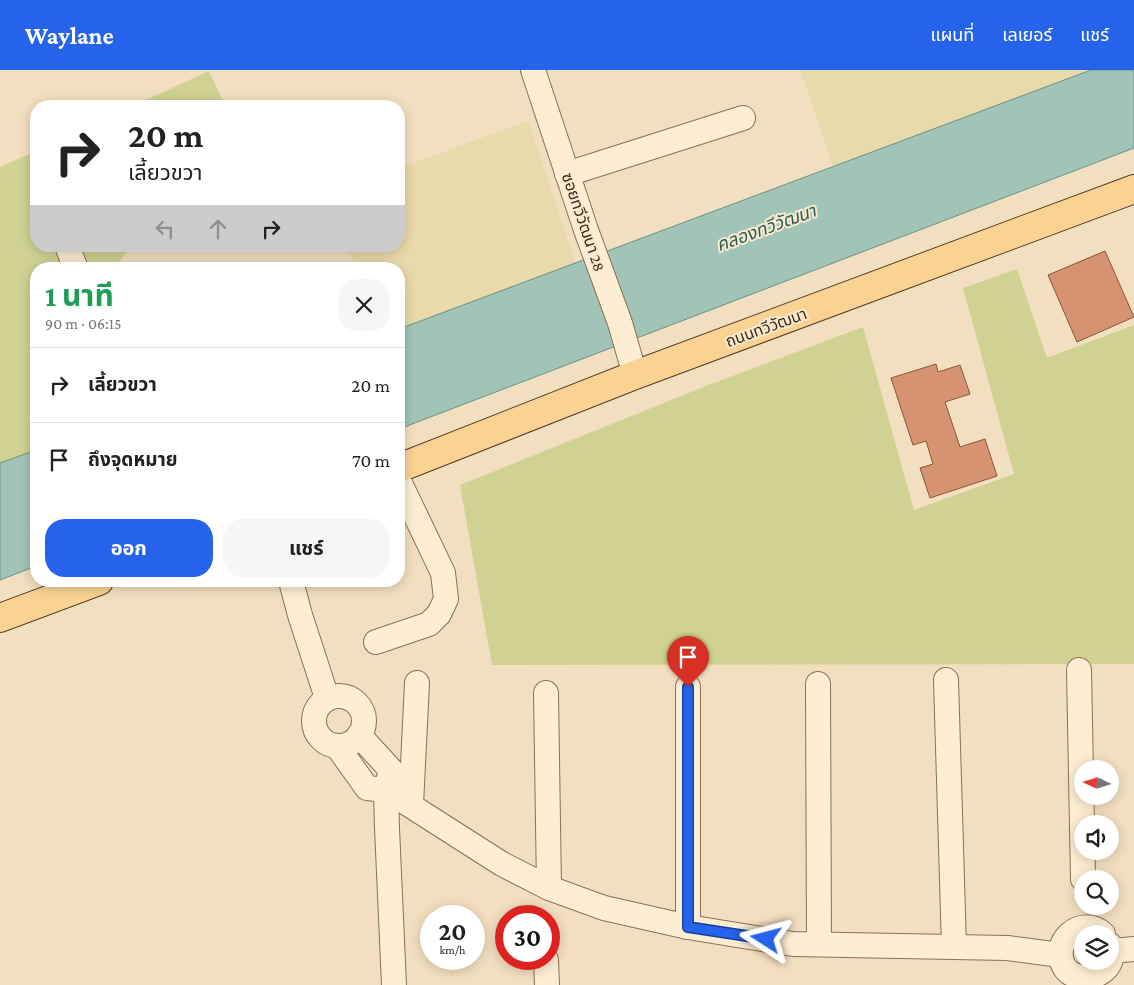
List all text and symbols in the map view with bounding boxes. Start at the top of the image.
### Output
text: Waylane [25,22,114,49]
text: แผนที่ [930,25,974,45]
text: เลเยอร์ [1002,25,1052,45]
text: แชร์ [1080,25,1109,45]
text: 20 m [128,116,203,155]
icon: right [45,120,110,185]
text: เลี้ยวขวา [128,160,203,185]
street label: ซอยทวีวัฒนา 28 [559,171,608,274]
water label: คลองทวีวัฒนา [713,200,819,255]
icon: left [151,215,179,243]
icon: ahead [204,215,232,243]
icon: right [257,215,285,243]
text: 1 นาที [45,279,114,312]
button: close [338,279,390,331]
street label: ถนนทวีวัฒนา [723,305,809,350]
text: 90 m · 06:15 [45,315,122,332]
icon: right [45,371,73,399]
text: เลี้ยวขวา [88,374,157,395]
text: 20 m [351,375,390,396]
icon: arrive [45,446,73,474]
text: ถึงจุดหมาย [88,449,178,470]
text: 70 m [352,450,390,471]
button: ออก [45,519,213,577]
button: แชร์ [223,519,390,577]
pin [667,636,709,687]
icon: arrive [674,643,702,671]
north arrow [1074,760,1119,805]
map controls [1074,760,1119,970]
button: sound [1074,815,1119,860]
button: search [1074,870,1119,915]
speed limit sign: 30 [495,905,560,970]
position arrow [739,912,791,964]
text: 20 [439,918,466,945]
button: layers [1074,925,1119,970]
text: km/h [440,943,465,957]

